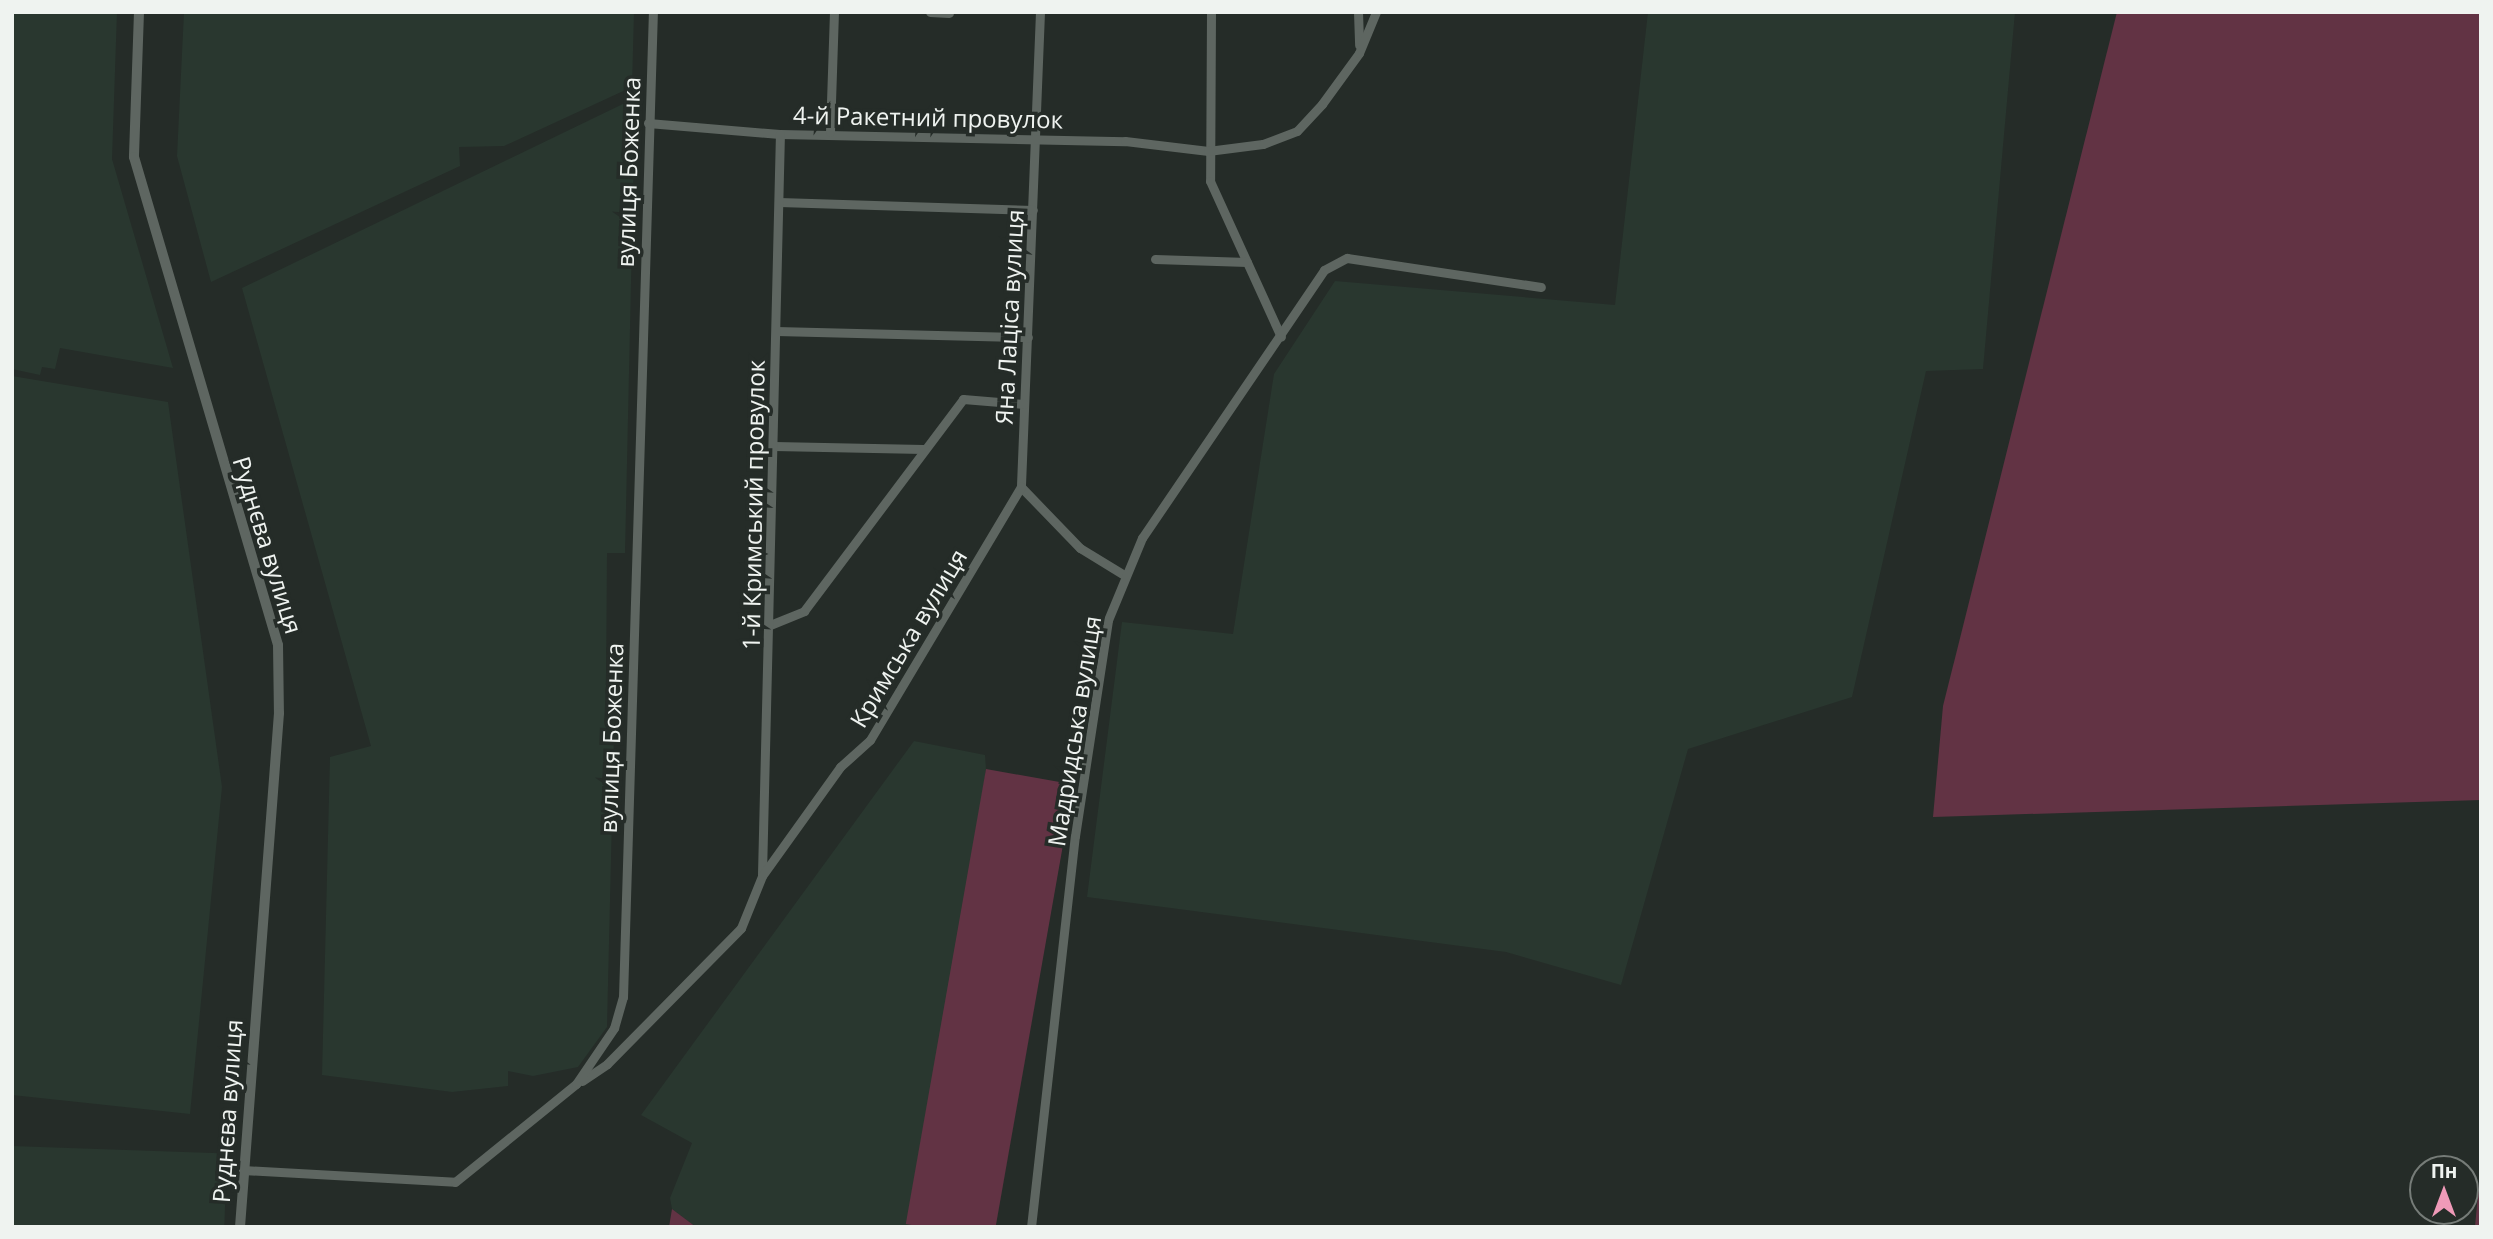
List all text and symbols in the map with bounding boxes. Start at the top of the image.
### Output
street label: вулиця Боженка [610,76,646,268]
street label: 4-й Ракетний провулок [793,100,1063,134]
street label: Яна Лаціса вулиця [989,209,1029,425]
street label: 1-й Кримський провулок [736,360,770,650]
street label: Руднєва вулиця [227,453,309,637]
street label: Кримська вулиця [843,544,973,732]
street label: Мадридська вулиця [1042,614,1106,848]
street label: вулиця Боженка [593,642,629,834]
street label: Руднєва вулиця [206,1018,248,1204]
north arrow [2409,1155,2479,1225]
text: Пн [2431,1158,2457,1184]

